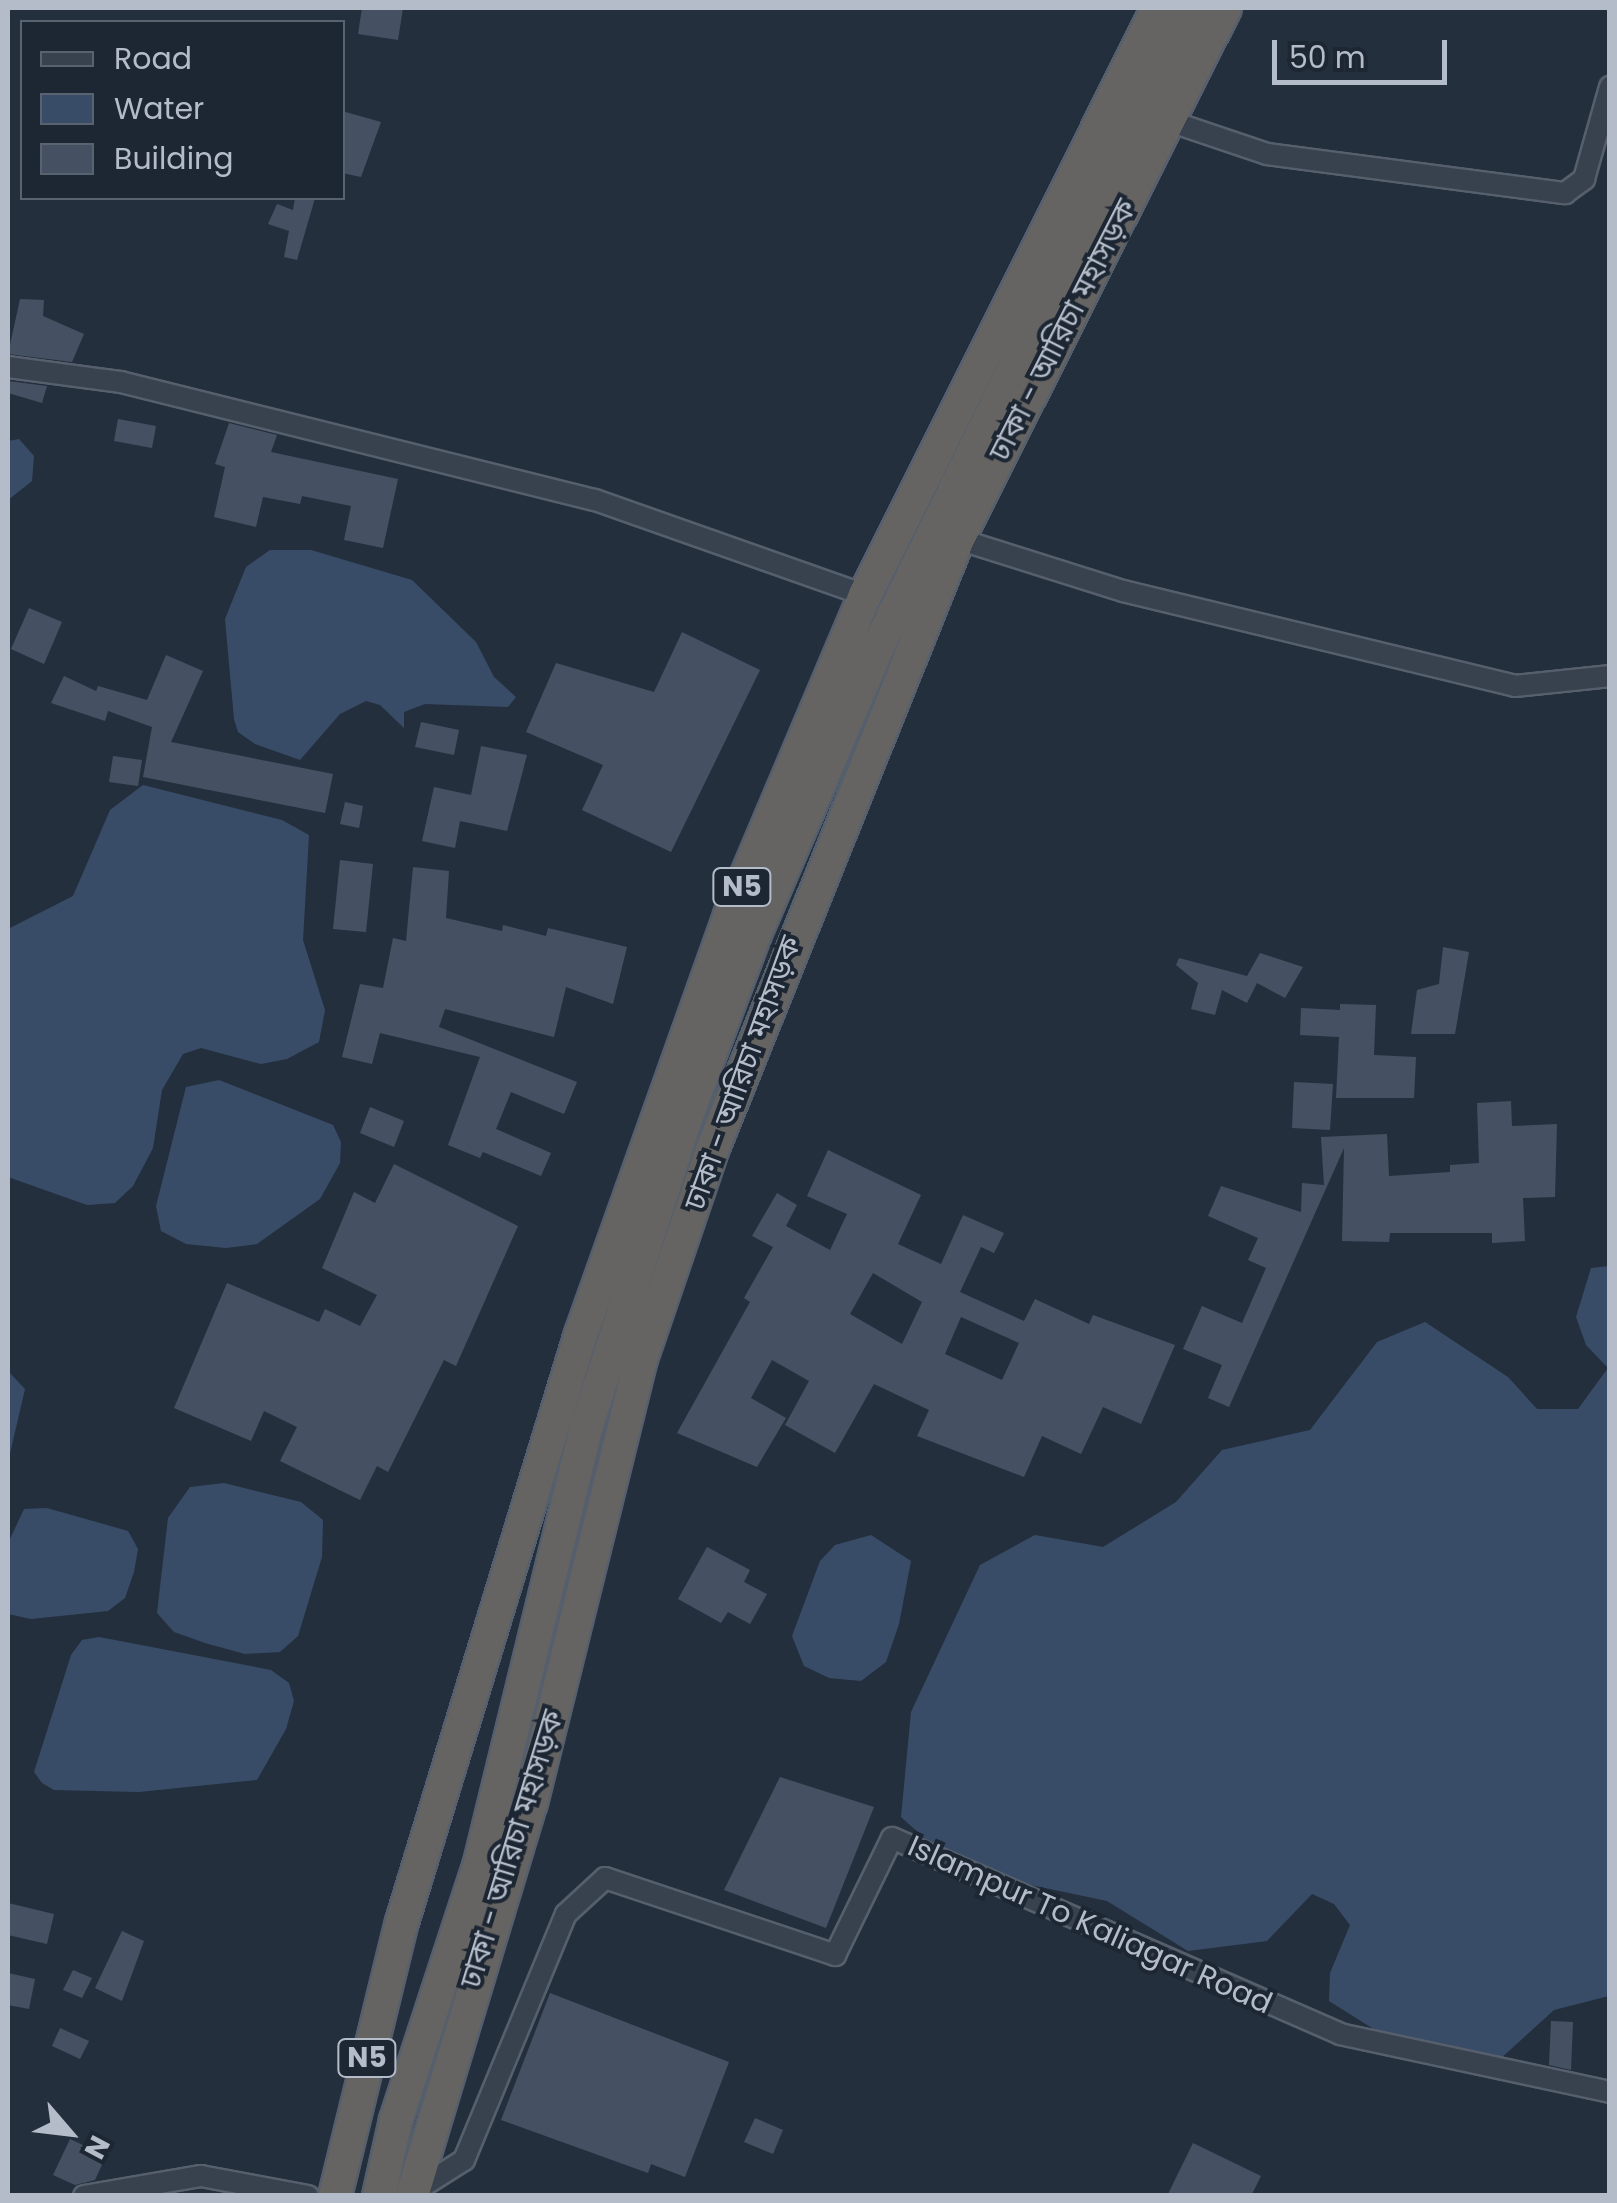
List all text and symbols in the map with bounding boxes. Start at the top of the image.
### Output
legend [20,20,345,200]
scale bar [1277,20,1452,82]
text: 50 m [1289,36,1366,79]
text: Road [114,37,192,80]
text: Water [114,87,204,130]
text: Building [114,137,234,180]
street label: ঢাকা - আরিচা মহাসড়ক [981,193,1145,467]
road number: N5 [712,864,772,910]
street label: ঢাকা - আরিচা মহাসড়ক [677,931,809,1215]
street label: ঢাকা - আরিচা মহাসড়ক [453,1706,571,1992]
street label: Islampur To Kaliagar Road [902,1828,1278,2022]
road number: N5 [337,2035,397,2081]
north arrow [20,2083,120,2183]
text: N [75,2129,119,2166]

